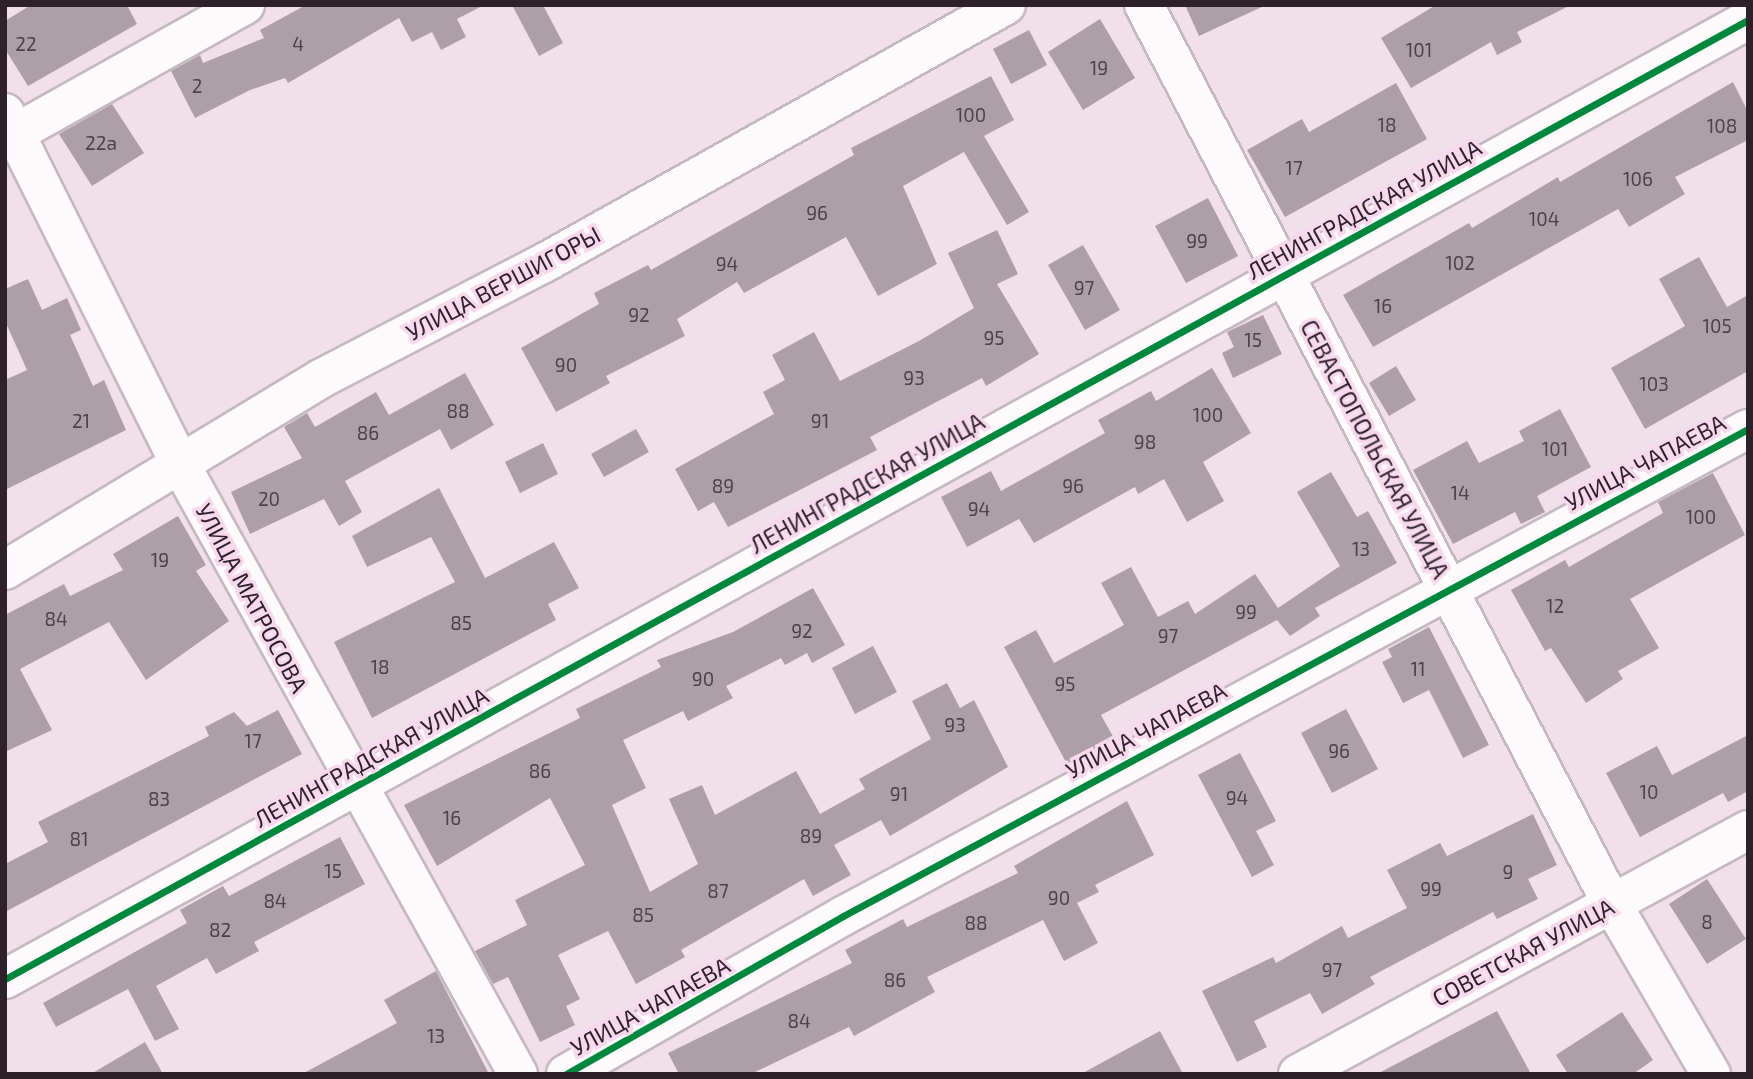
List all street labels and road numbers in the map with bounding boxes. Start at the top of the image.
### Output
street label: ЛЕНИНГРАДСКАЯ УЛИЦА [1242,133,1486,285]
street label: УЛИЦА ВЕРШИГОРЫ [401,220,605,346]
street label: СЕВАСТОПОЛЬСКАЯ УЛИЦА [1295,315,1455,583]
street label: ЛЕНИНГРАДСКАЯ УЛИЦА [745,407,989,559]
street label: УЛИЦА ЧАПАЕВА [1560,408,1730,516]
street label: УЛИЦА МАТРОСОВА [190,499,314,697]
street label: УЛИЦА ЧАПАЕВА [1061,676,1231,784]
street label: ЛЕНИНГРАДСКАЯ УЛИЦА [249,681,493,833]
street label: СОВЕТСКАЯ УЛИЦА [1427,892,1619,1012]
street label: УЛИЦА ЧАПАЕВА [565,951,735,1061]

